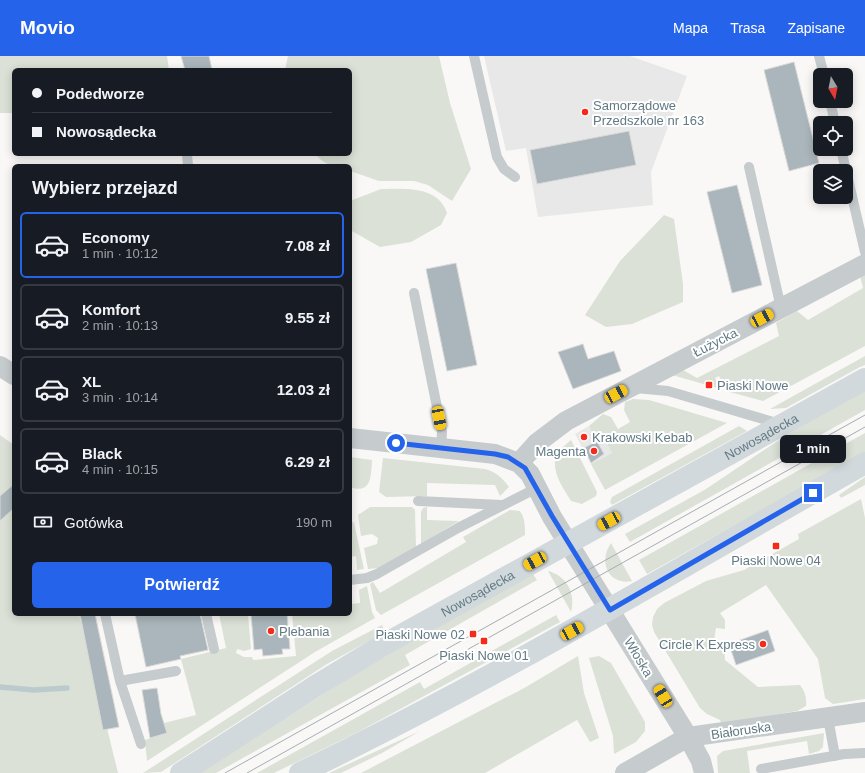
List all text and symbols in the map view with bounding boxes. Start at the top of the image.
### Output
text: Movio [20,17,75,38]
text: Mapa [673,20,708,36]
text: Trasa [730,20,765,36]
text: Zapisane [787,20,845,36]
north arrow [813,68,853,108]
map controls [813,68,853,204]
text: Podedworze [56,85,144,102]
place label: Samorządowe Przedszkole nr 163 [593,98,704,128]
marker: Samorządowe Przedszkole nr 163 [580,107,590,117]
button: locate [813,116,853,156]
text: Nowosądecka [56,123,156,140]
button: layers [813,164,853,204]
text: Wybierz przejazd [32,178,178,198]
icon: car [34,227,70,263]
text: Economy [82,229,150,246]
text: 7.08 zł [285,237,330,254]
text: 1 min · 10:12 [82,246,158,261]
icon: car [34,299,70,335]
text: Komfort [82,301,140,318]
car [749,307,775,329]
text: 9.55 zł [285,309,330,326]
text: 2 min · 10:13 [82,318,158,333]
street label: Łużycka [691,325,741,360]
icon: car [34,371,70,407]
text: XL [82,373,101,390]
place label: Piaski Nowe [717,378,789,393]
marker: Piaski Nowe [704,380,714,390]
text: 12.03 zł [277,381,330,398]
car [603,383,629,405]
text: 3 min · 10:14 [82,390,158,405]
car [431,405,447,431]
street label: Nowosądecka [722,410,801,463]
place label: Krakowski Kebab [592,430,692,445]
marker: Krakowski Kebab [579,432,589,442]
route start [387,434,405,452]
callout: 1 min [780,435,846,463]
text: 1 min [796,441,830,456]
icon: car [34,443,70,479]
place label: Magenta [535,444,587,459]
text: Black [82,445,122,462]
marker: Magenta [589,446,599,456]
text: 6.29 zł [285,453,330,470]
text: 4 min · 10:15 [82,462,158,477]
route end [804,484,822,502]
car [596,510,622,532]
icon: cash [32,511,54,533]
text: Gotówka [64,514,123,531]
text: 190 m [296,515,332,530]
marker: Piaski Nowe 04 [771,541,781,551]
car [522,550,548,572]
place label: Piaski Nowe 04 [731,553,821,568]
button: Potwierdź [32,562,332,608]
street label: Nowosądecka [438,567,518,620]
car [559,620,585,642]
place label: Plebania [279,624,330,639]
marker: Plebania [266,626,276,636]
place label: Piaski Nowe 02 [375,627,465,642]
marker: Piaski Nowe 02 [468,629,478,639]
street label: Włoska [621,635,656,680]
marker: Piaski Nowe 01 [479,636,489,646]
place label: Circle K Express [659,637,756,652]
marker: Circle K Express [758,639,768,649]
place label: Piaski Nowe 01 [439,648,529,663]
car [652,683,674,709]
street label: Białoruska [710,719,773,742]

